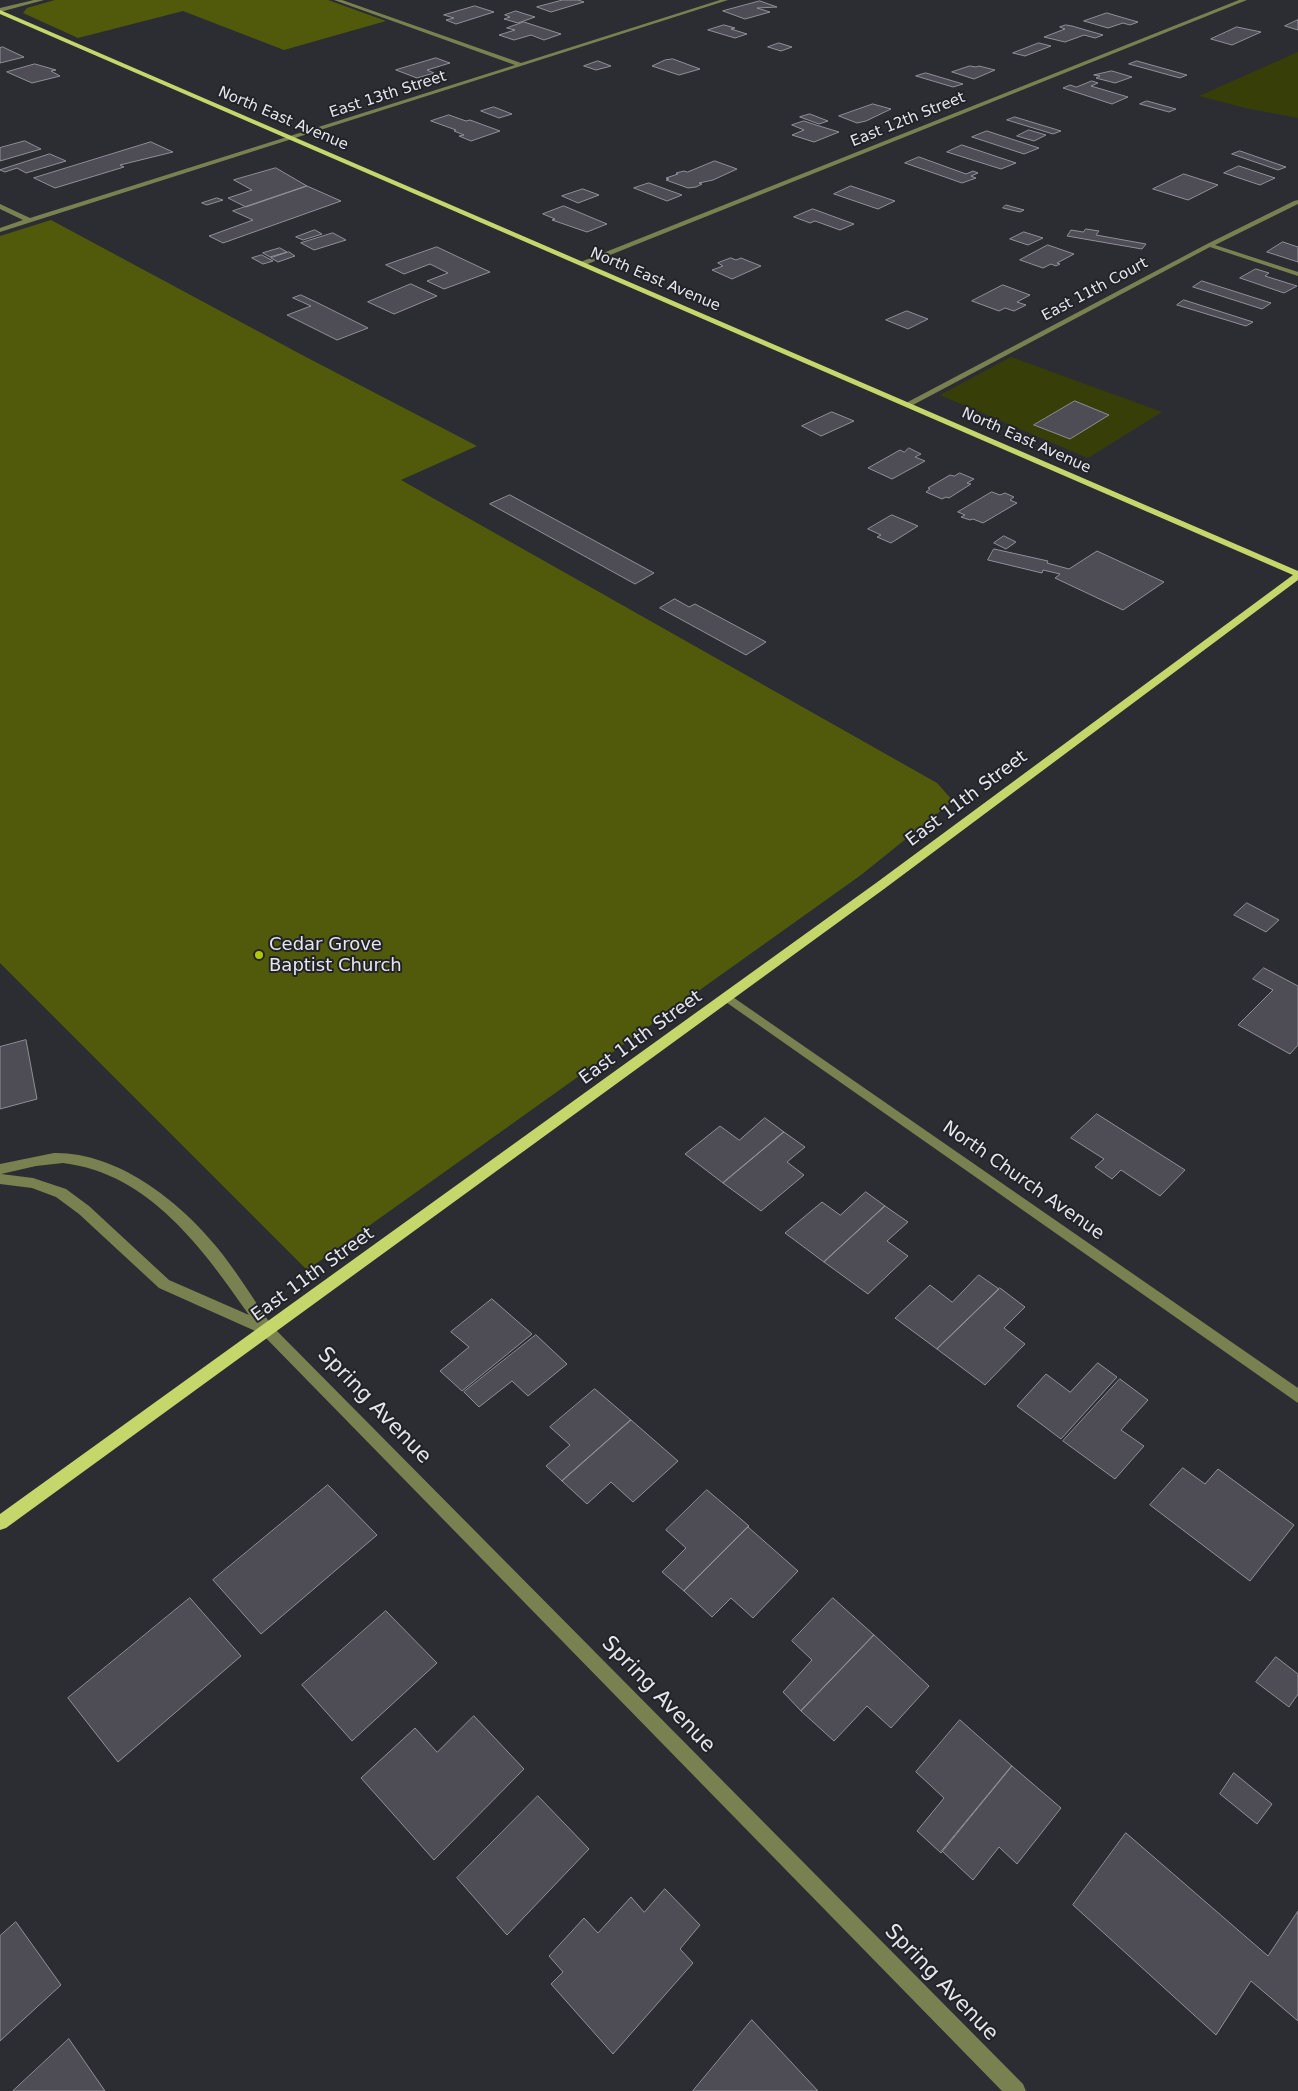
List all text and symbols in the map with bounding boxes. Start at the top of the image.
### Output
street label: East 13th Street [327,68,449,122]
street label: North East Avenue [215,83,351,155]
street label: East 12th Street [848,89,968,151]
street label: North East Avenue [587,244,723,316]
street label: East 11th Court [1039,254,1151,326]
street label: North East Avenue [959,404,1093,478]
street label: East 11th Street [902,746,1032,852]
place label: Cedar Grove Baptist Church [269,934,402,976]
marker: Cedar Grove Baptist Church [253,949,265,961]
street label: East 11th Street [575,986,707,1090]
street label: North Church Avenue [938,1117,1108,1245]
street label: East 11th Street [247,1223,379,1327]
street label: Spring Avenue [312,1342,436,1470]
street label: Spring Avenue [596,1631,720,1759]
street label: Spring Avenue [879,1919,1003,2047]

